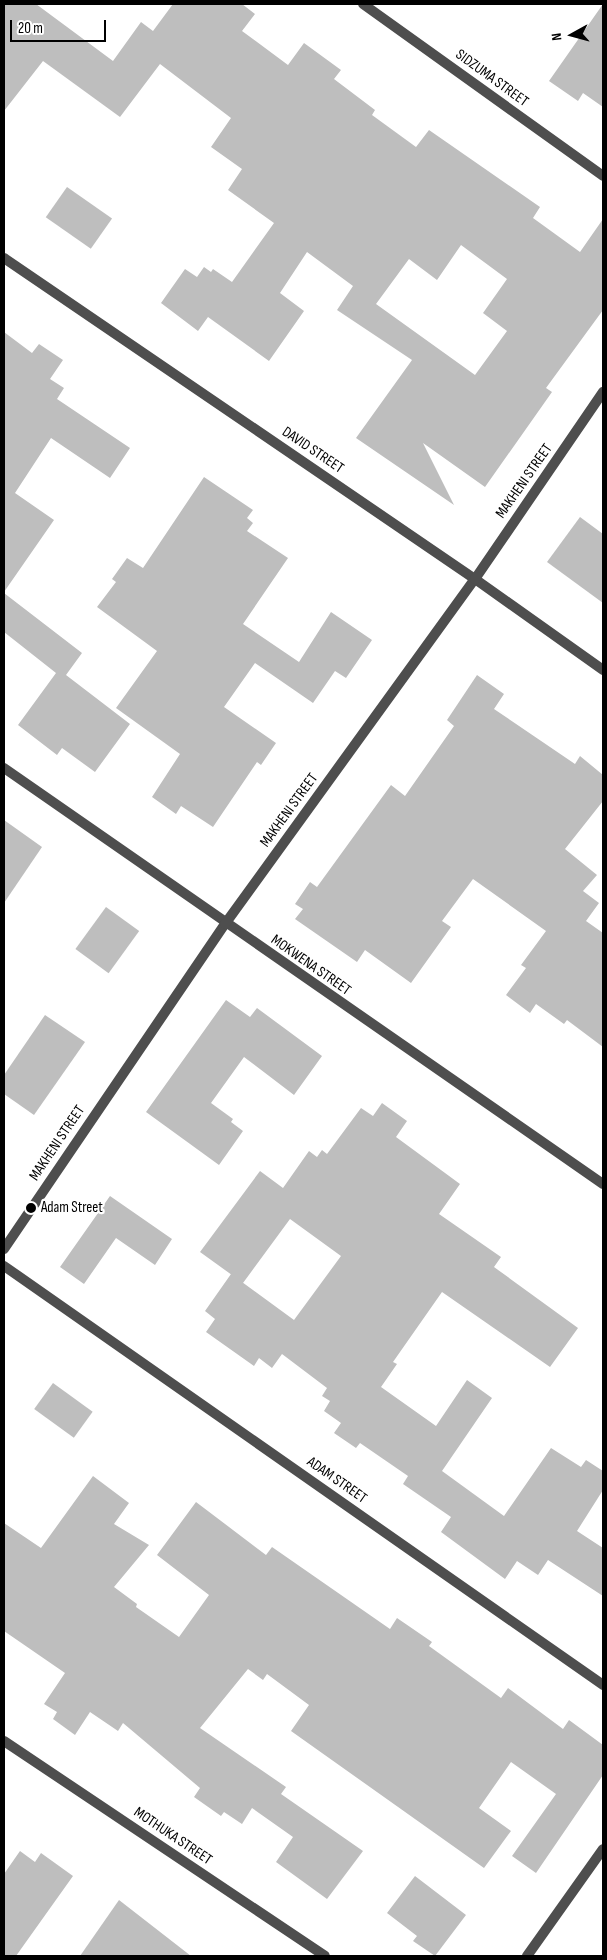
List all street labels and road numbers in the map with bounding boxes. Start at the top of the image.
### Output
street label: SIDZUMA STREET [452,46,532,110]
street label: DAVID STREET [279,423,347,477]
street label: MAKHENI STREET [492,440,556,522]
street label: MAKHENI STREET [256,770,322,850]
street label: MOKWENA STREET [268,931,354,999]
street label: MAKHENI STREET [25,1102,89,1184]
street label: ADAM STREET [304,1453,370,1507]
street label: MOTHUKA STREET [130,1803,216,1869]

